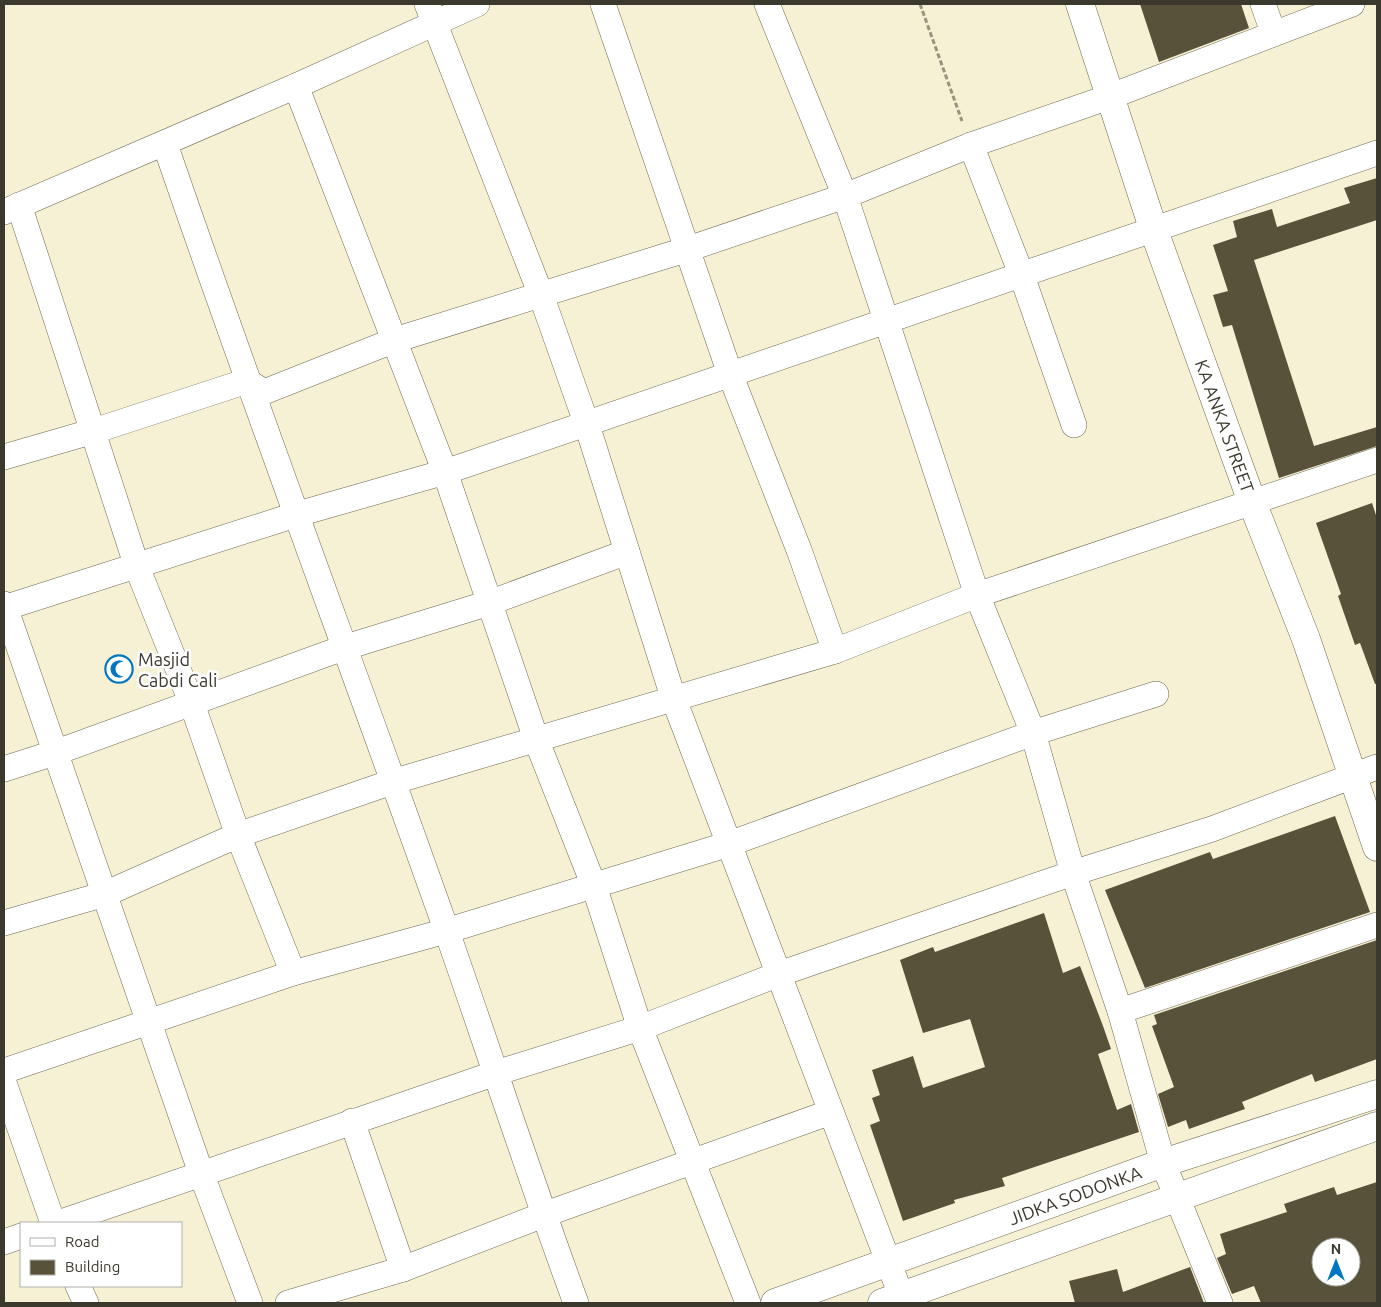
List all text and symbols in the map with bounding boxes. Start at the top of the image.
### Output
street label: KA ANKA STREET [1192,357,1258,495]
place label: Masjid Cabdi Cali [138,649,217,690]
mosque icon: Masjid Cabdi Cali [104,654,134,684]
street label: JIDKA SODONKA [1006,1162,1144,1228]
legend [20,1222,182,1287]
text: Road [65,1233,100,1250]
north arrow [1311,1237,1361,1287]
text: N [1331,1241,1341,1257]
text: Building [65,1258,120,1275]

